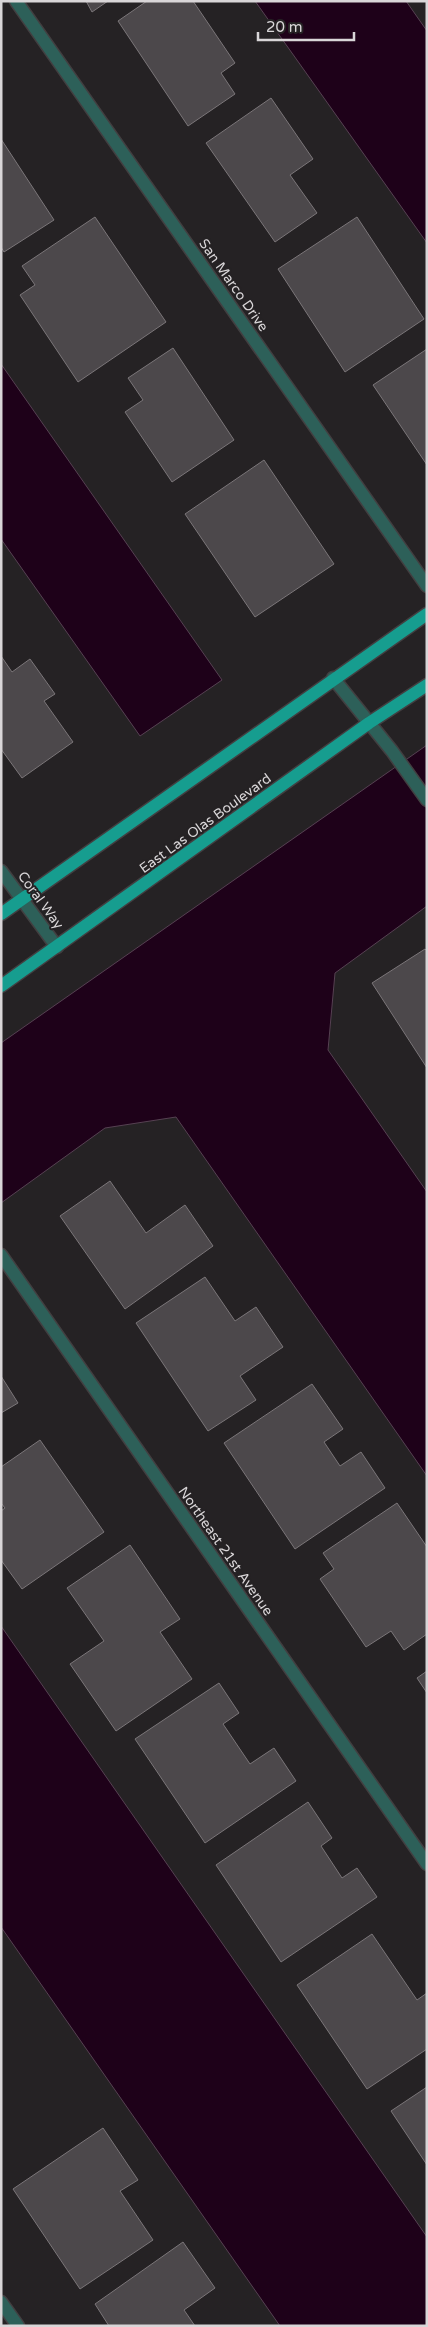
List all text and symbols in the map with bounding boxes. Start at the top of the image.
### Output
scale bar [258,10,354,42]
text: 20 m [266,18,303,36]
street label: San Marco Drive [195,236,272,335]
street label: East Las Olas Boulevard [136,770,275,877]
street label: Coral Way [14,868,68,933]
street label: Northeast 21st Avenue [175,1484,277,1619]

